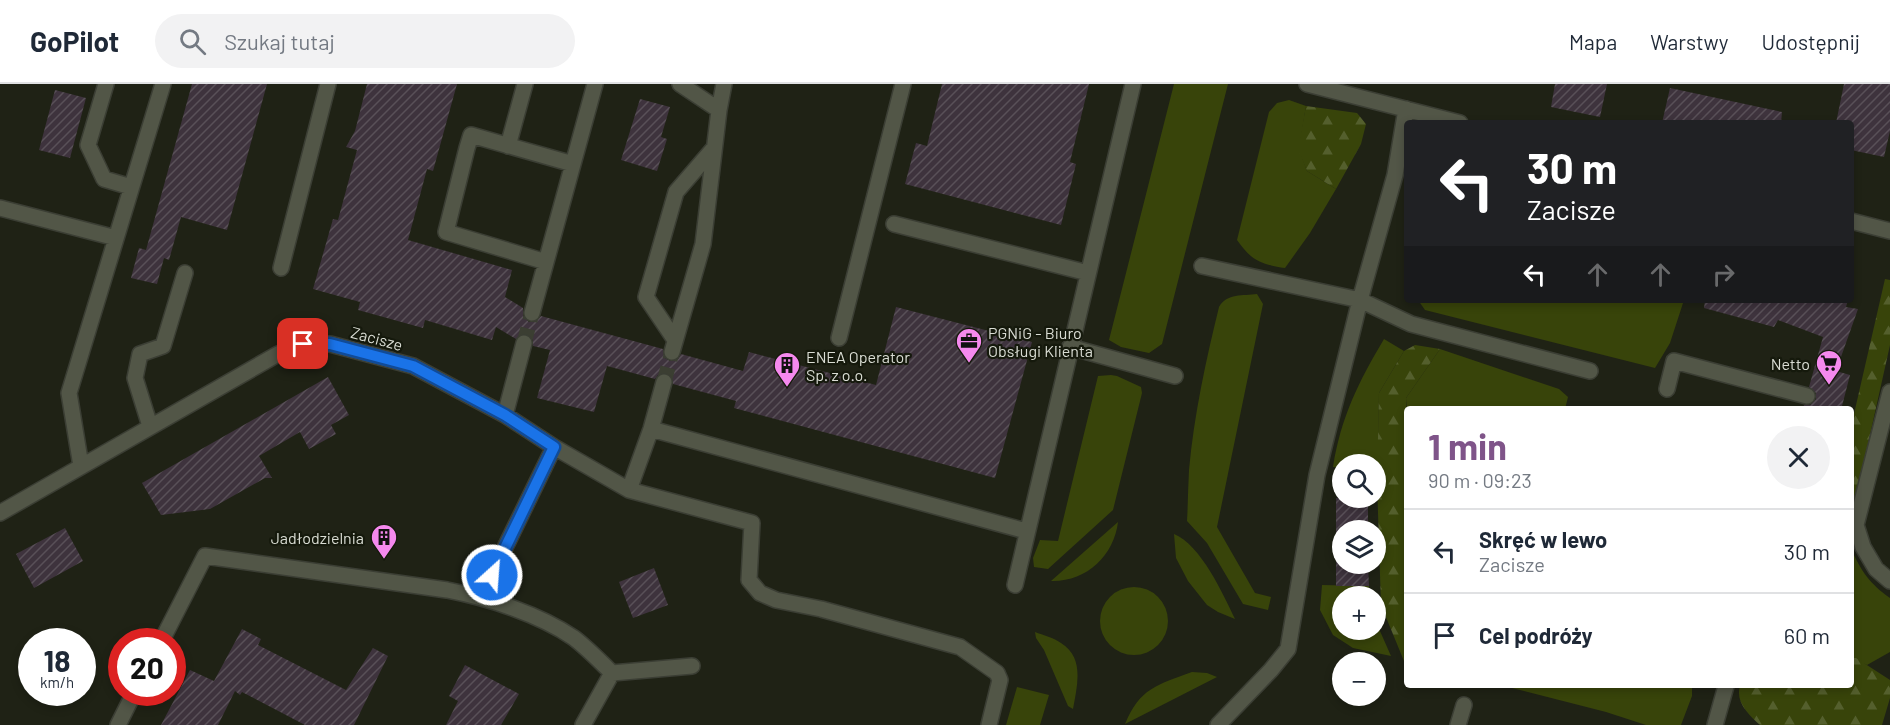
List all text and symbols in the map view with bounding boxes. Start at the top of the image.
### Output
search box [155,14,575,68]
text: GoPilot [30,24,119,58]
icon: search [176,25,209,58]
text: Szukaj tutaj [224,28,335,54]
text: Mapa [1569,29,1617,54]
text: Warstwy [1650,29,1728,54]
text: Udostępnij [1761,29,1860,54]
text: 30 m [1527,142,1617,192]
icon: left [1428,144,1506,222]
text: Zacisze [1527,193,1616,225]
icon: left [1518,258,1551,291]
icon: ahead [1581,258,1614,291]
icon: ahead [1644,258,1677,291]
icon: right [1707,258,1740,291]
pin [277,318,328,369]
street label: Zacisze [349,322,405,354]
place label: PGNiG - Biuro Obsługi Klienta [988,323,1093,360]
office icon: PGNiG - Biuro Obsługi Klienta [954,326,984,364]
icon: arrive [286,327,319,360]
place label: ENEA Operator Sp. z o.o. [806,347,910,384]
supermarket icon: Netto [1814,348,1844,386]
building icon: ENEA Operator Sp. z o.o. [772,350,802,388]
place label: Netto [1771,354,1810,373]
text: 1 min [1428,424,1507,467]
button: close [1767,426,1830,489]
map controls [1332,454,1386,706]
button: search [1332,454,1386,508]
text: 90 m · 09:23 [1428,468,1532,492]
button: layers [1332,520,1386,574]
building icon: Jadłodzielnia [369,522,399,560]
text: Skręć w lewo [1479,526,1607,552]
place label: Jadłodzielnia [271,528,364,547]
icon: left [1428,535,1461,568]
text: 30 m [1784,538,1830,564]
position arrow [460,543,524,607]
text: Zacisze [1479,552,1545,576]
button: + [1332,586,1386,640]
icon: arrive [1428,619,1461,652]
text: Cel podróży [1479,622,1593,648]
text: 60 m [1784,622,1830,648]
speed limit sign: 20 [108,628,186,706]
text: 18 [44,642,70,678]
button: − [1332,652,1386,706]
text: km/h [40,673,74,691]

